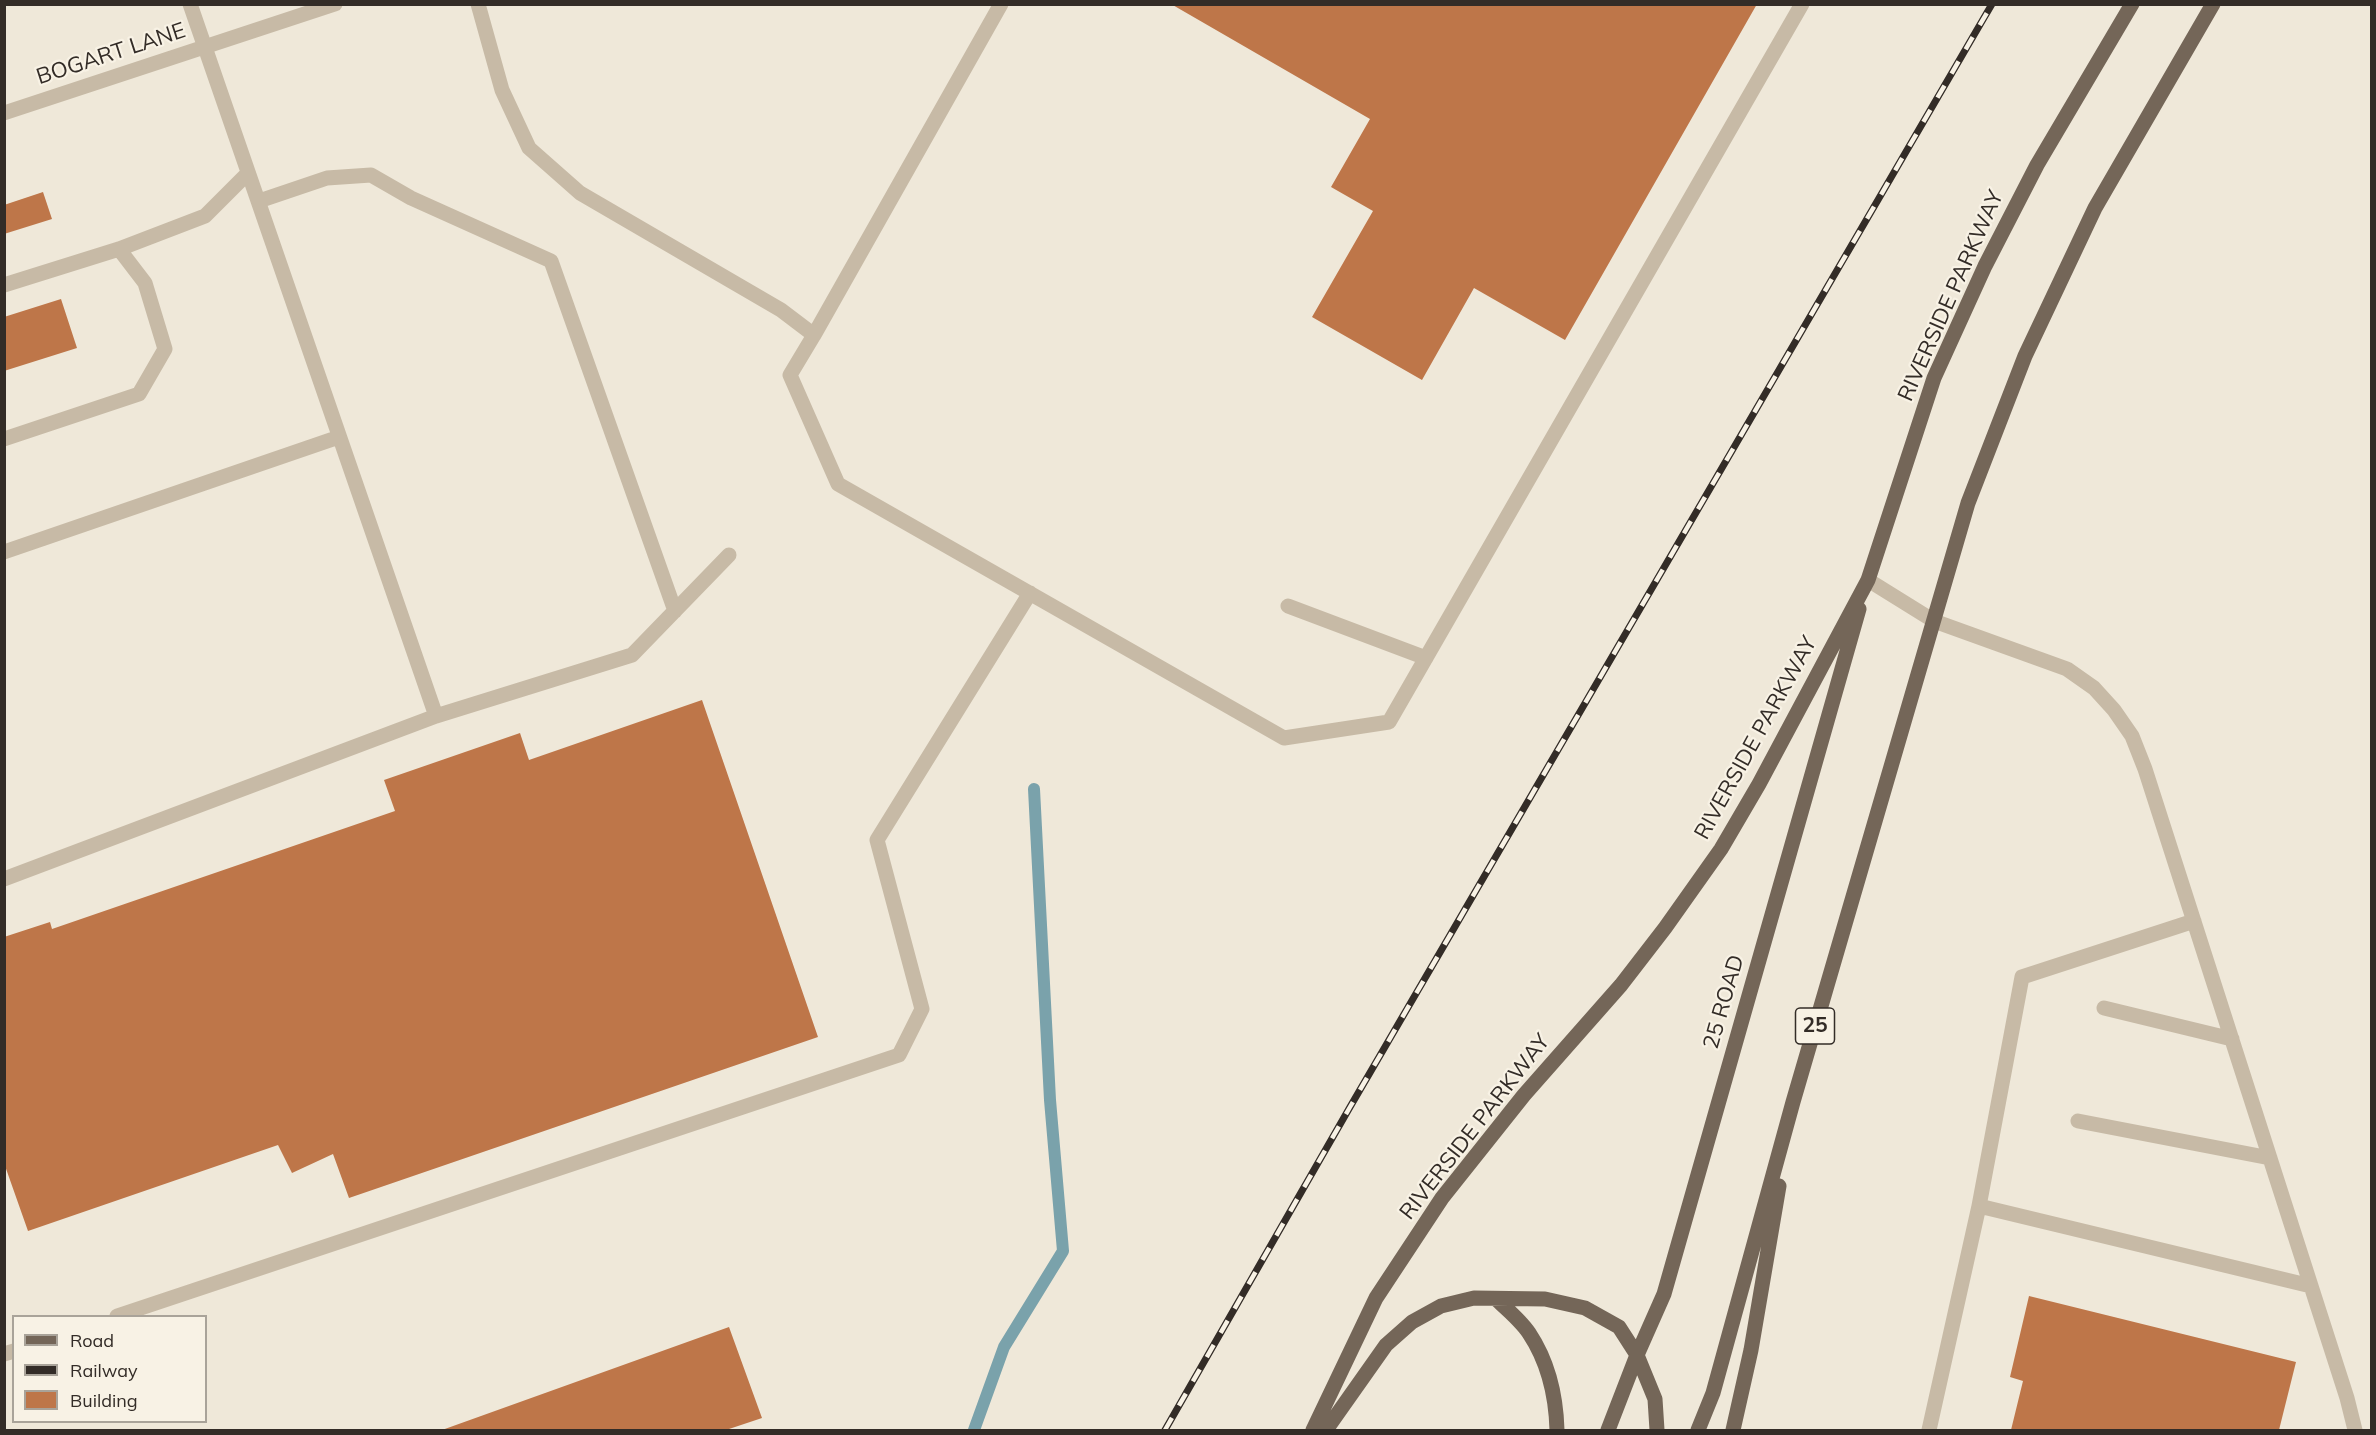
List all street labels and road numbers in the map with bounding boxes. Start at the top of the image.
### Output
street label: BOGART LANE [33,17,189,91]
street label: RIVERSIDE PARKWAY [1893,186,2009,406]
street label: RIVERSIDE PARKWAY [1689,632,1823,844]
street label: 25 ROAD [1698,952,1750,1052]
road number: 25 [1796,1008,1834,1044]
street label: RIVERSIDE PARKWAY [1394,1029,1556,1225]

